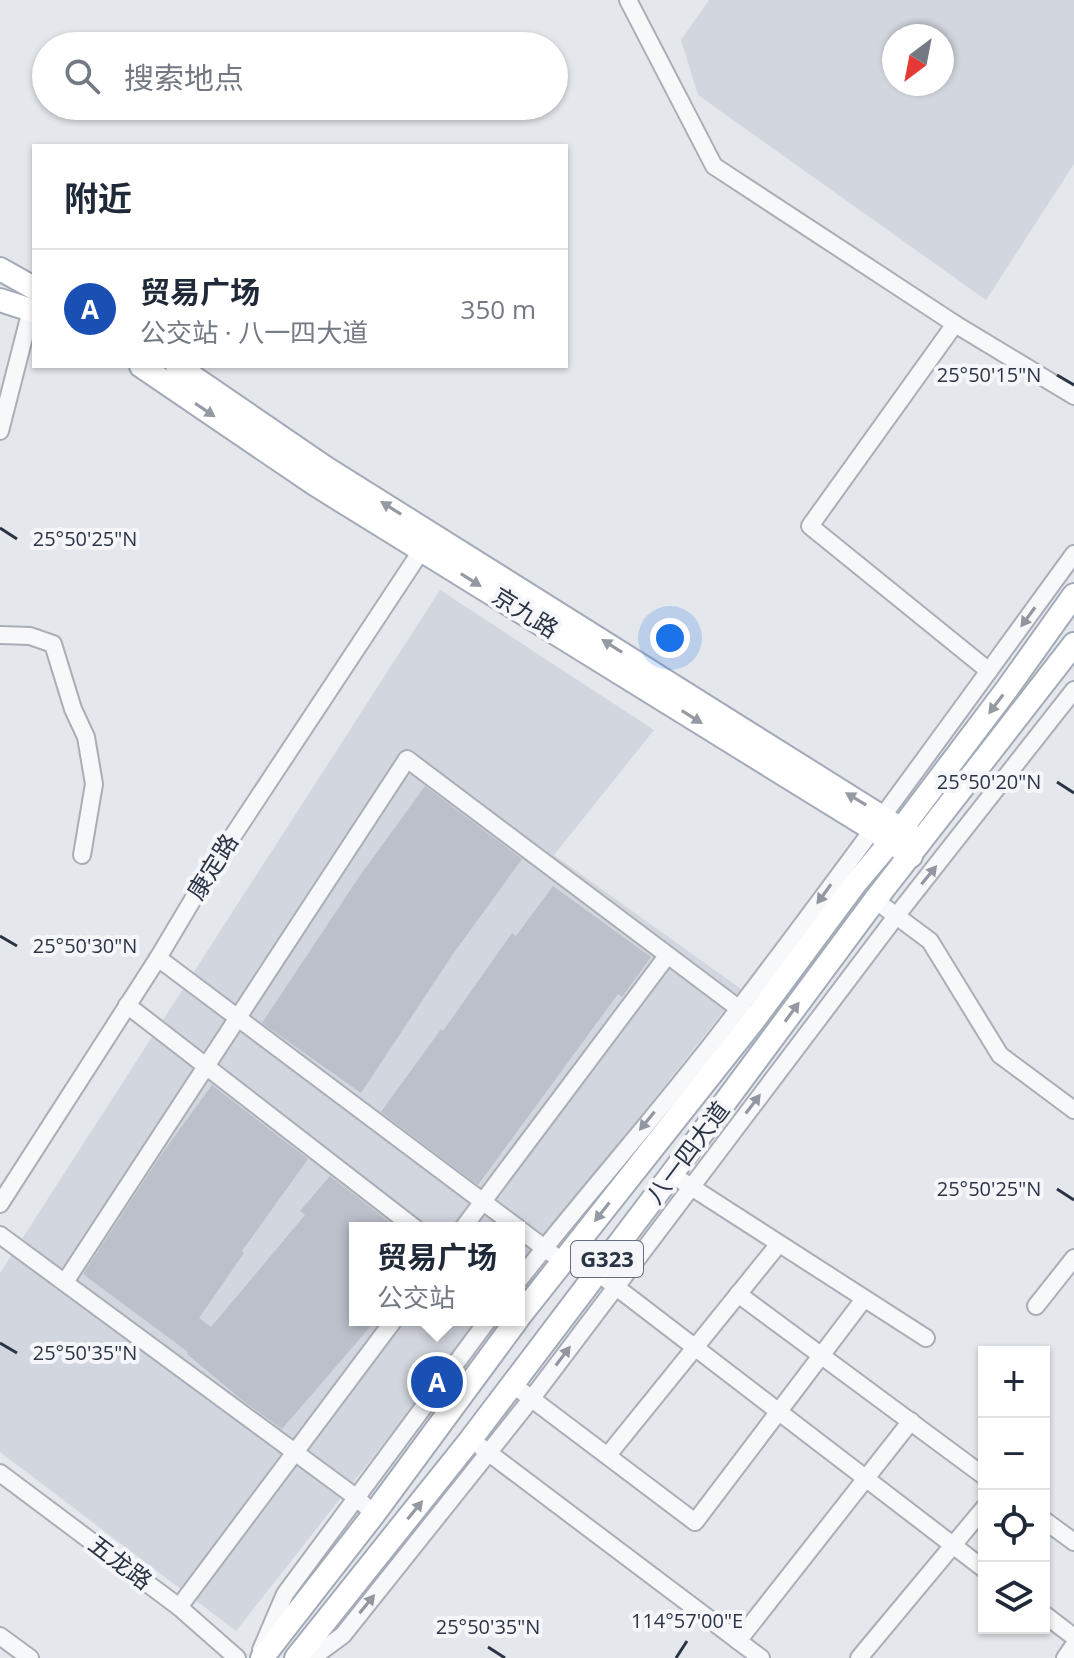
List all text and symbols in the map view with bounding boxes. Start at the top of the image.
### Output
north arrow [882,24,954,96]
search box [32,32,568,120]
icon: search [60,54,104,98]
text: 搜索地点 [124,57,244,98]
text: 附近 [64,175,132,221]
text: 贸易广场 [140,271,260,312]
text: A [81,291,99,327]
text: 350 m [461,291,536,327]
text: 公交站 · 八一四大道 [140,314,368,350]
text: 25°50'15"N [937,361,1041,388]
one-way arrow [194,402,216,417]
one-way arrow [381,501,402,516]
text: 25°50'25"N [33,525,137,552]
one-way arrow [461,572,482,587]
street label: 京九路 [487,579,565,645]
one-way arrow [1021,607,1036,628]
your location [650,618,690,658]
one-way arrow [601,639,623,653]
one-way arrow [989,693,1004,714]
one-way arrow [681,710,703,724]
text: 25°50'20"N [937,768,1041,795]
one-way arrow [845,793,867,807]
street label: 康定路 [179,827,245,905]
one-way arrow [920,866,937,886]
one-way arrow [816,883,832,905]
text: 25°50'30"N [33,932,137,959]
one-way arrow [784,1002,799,1023]
street label: 八一四大道 [638,1094,736,1210]
one-way arrow [745,1094,761,1114]
one-way arrow [639,1111,656,1131]
text: 25°50'25"N [937,1175,1041,1202]
one-way arrow [594,1202,610,1222]
popup [349,1222,525,1326]
text: 贸易广场 [377,1236,497,1277]
road number: G323 [571,1241,643,1277]
text: 公交站 [377,1279,455,1315]
text: 25°50'35"N [33,1339,137,1366]
one-way arrow [554,1346,570,1366]
map controls [978,1346,1050,1634]
button: + [978,1346,1050,1418]
pin: A [411,1352,463,1412]
button: − [978,1418,1050,1490]
button: locate [978,1490,1050,1562]
one-way arrow [406,1500,423,1520]
street label: 五龙路 [82,1527,160,1597]
button: layers [978,1562,1050,1634]
one-way arrow [359,1594,375,1614]
text: 114°57'00"E [631,1607,743,1634]
text: 25°50'35"N [436,1613,540,1640]

